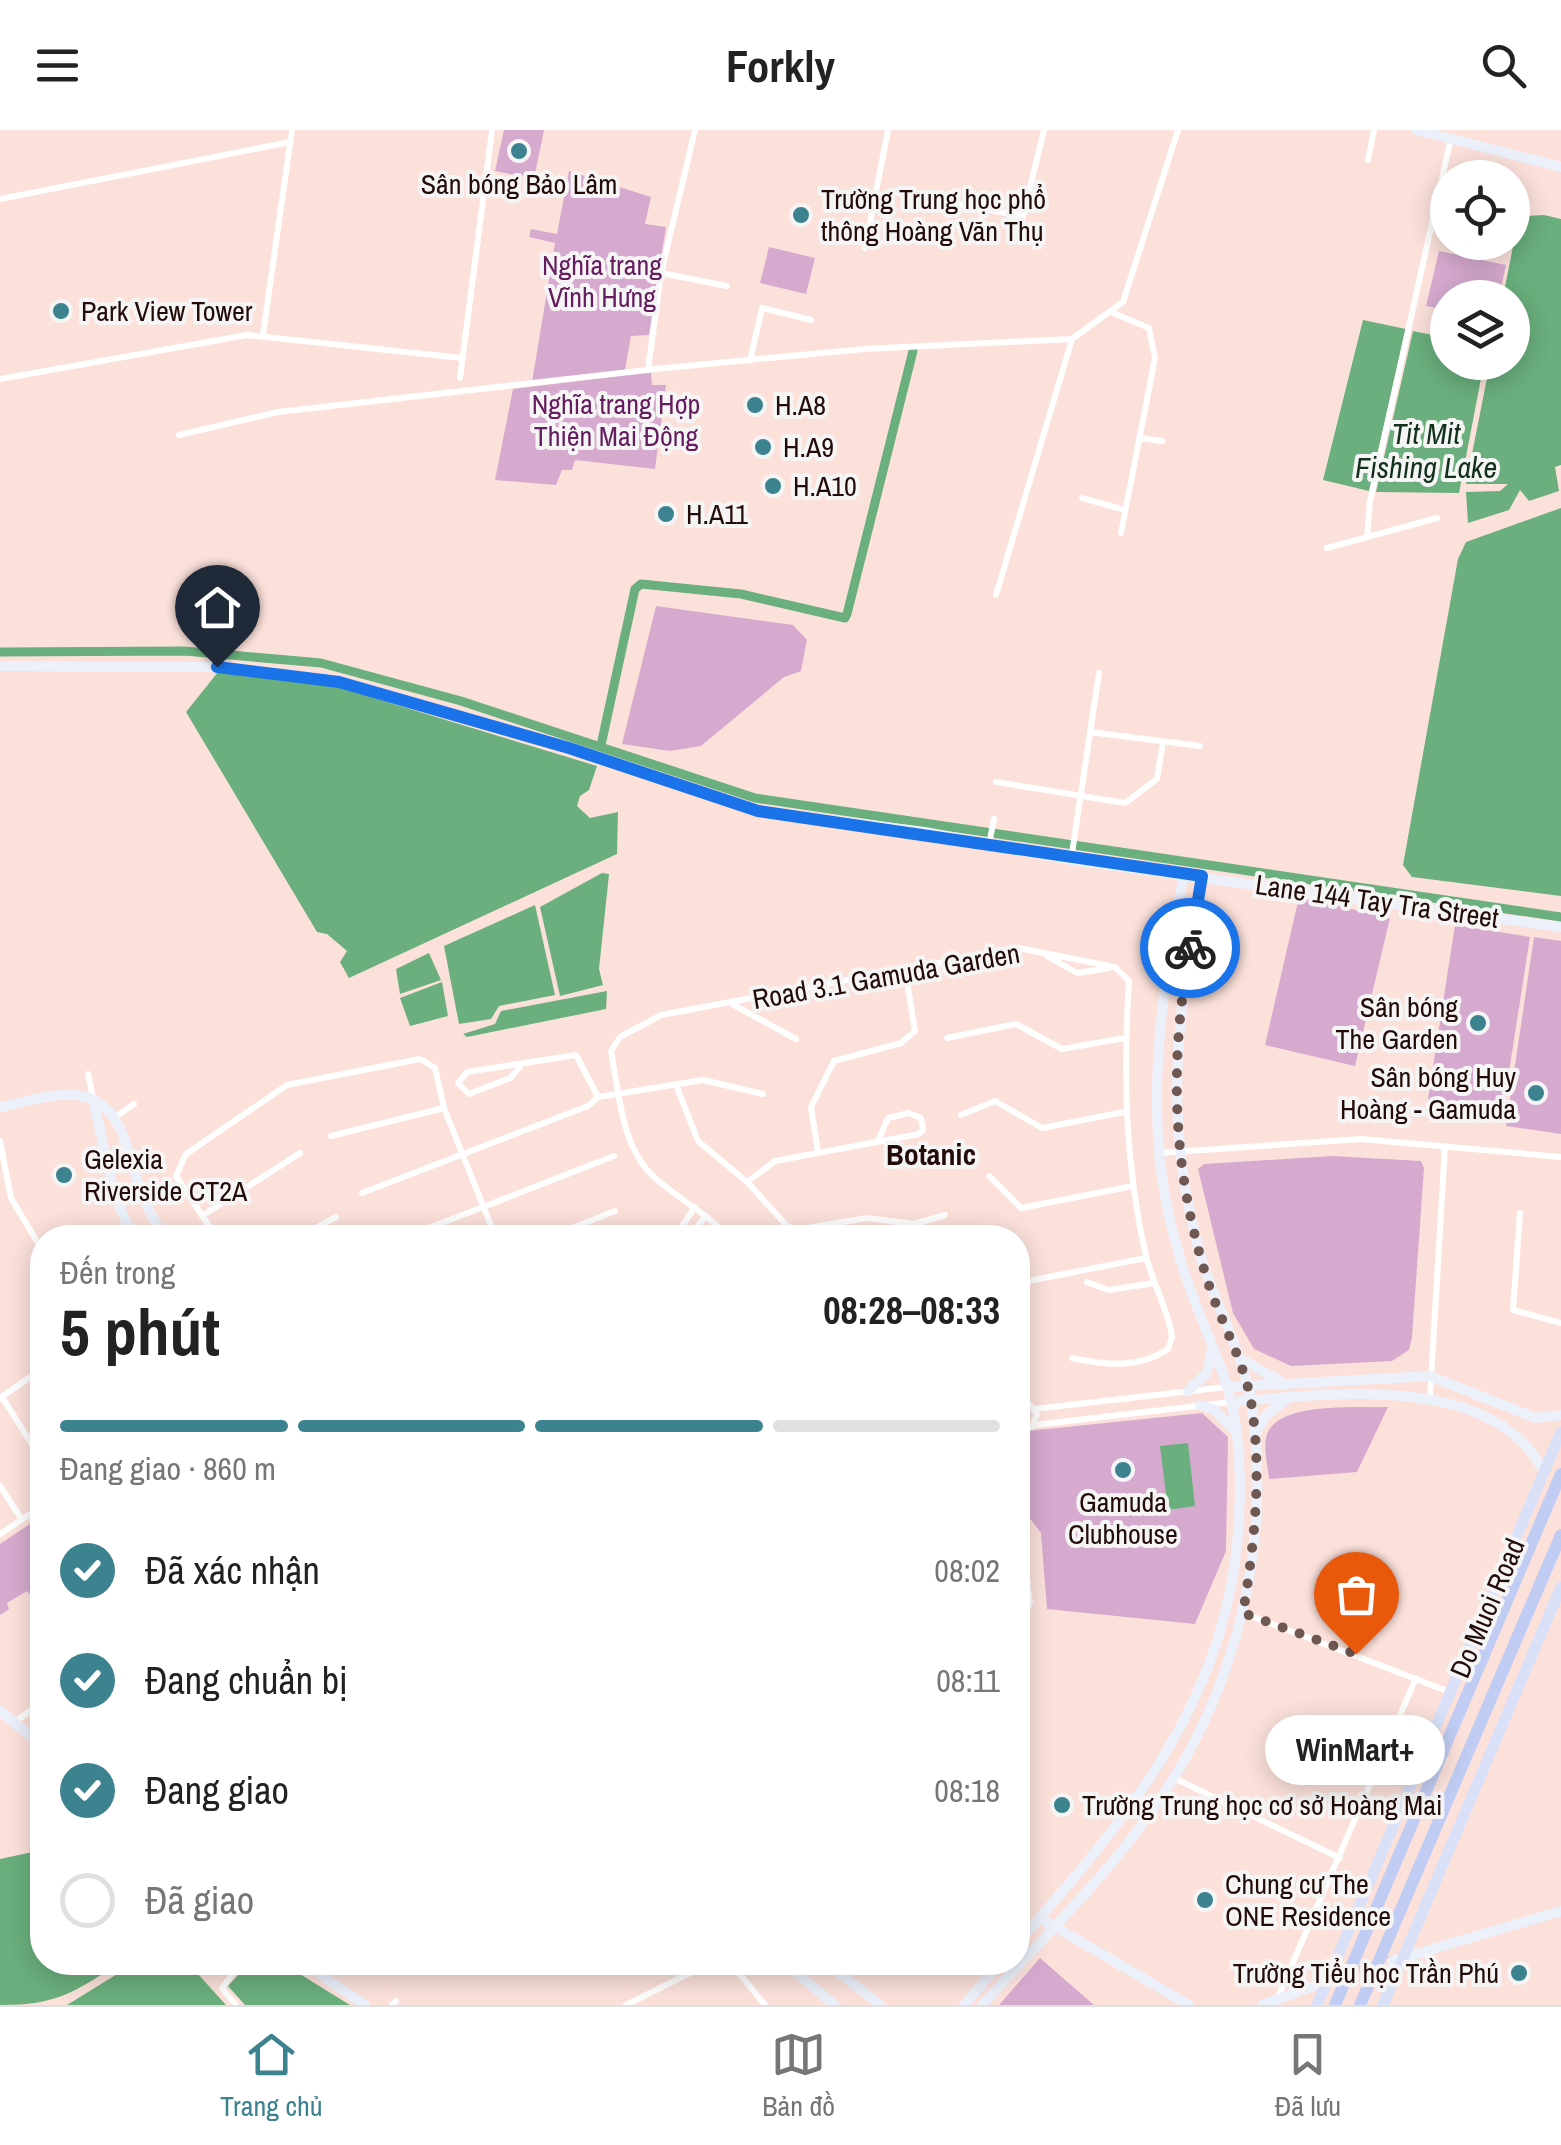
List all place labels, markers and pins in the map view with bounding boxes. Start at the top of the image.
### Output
marker: Sân bóng Bảo Lâm [508,140,530,162]
place label: Sân bóng Bảo Lâm [421,165,617,203]
place label: Trường Trung học phổ thông Hoàng Văn Thụ [821,180,1046,250]
marker: Trường Trung học phổ thông Hoàng Văn Thụ [790,204,812,226]
place label: Park View Tower [81,292,253,330]
marker: Park View Tower [50,300,72,322]
place label: H.A8 [775,386,826,424]
marker: H.A8 [744,394,766,416]
place label: H.A9 [783,428,834,466]
marker: H.A9 [752,436,774,458]
place label: H.A10 [793,467,857,505]
marker: H.A10 [762,475,784,497]
place label: H.A11 [686,495,748,533]
marker: H.A11 [655,503,677,525]
pin [175,565,260,668]
place label: Sân bóng The Garden [1335,988,1458,1058]
marker: Sân bóng The Garden [1467,1012,1489,1034]
place label: Sân bóng Huy Hoàng - Gamuda [1340,1058,1517,1128]
marker: Sân bóng Huy Hoàng - Gamuda [1525,1082,1547,1104]
place label: Gelexia Riverside CT2A [84,1140,248,1210]
marker: Gelexia Riverside CT2A [53,1164,75,1186]
marker: Gamuda Clubhouse [1112,1459,1134,1481]
place label: Gamuda Clubhouse [1068,1483,1178,1553]
pin [1314,1552,1399,1655]
callout: WinMart+ [1266,1714,1446,1784]
place label: Trường Trung học cơ sở Hoàng Mai [1082,1786,1442,1824]
marker: Trường Trung học cơ sở Hoàng Mai [1051,1794,1073,1816]
place label: Chung cư The ONE Residence [1225,1865,1391,1935]
marker: Chung cư The ONE Residence [1194,1889,1216,1911]
place label: Trường Tiểu học Trần Phú [1233,1954,1499,1992]
marker: Trường Tiểu học Trần Phú [1508,1962,1530,1984]

